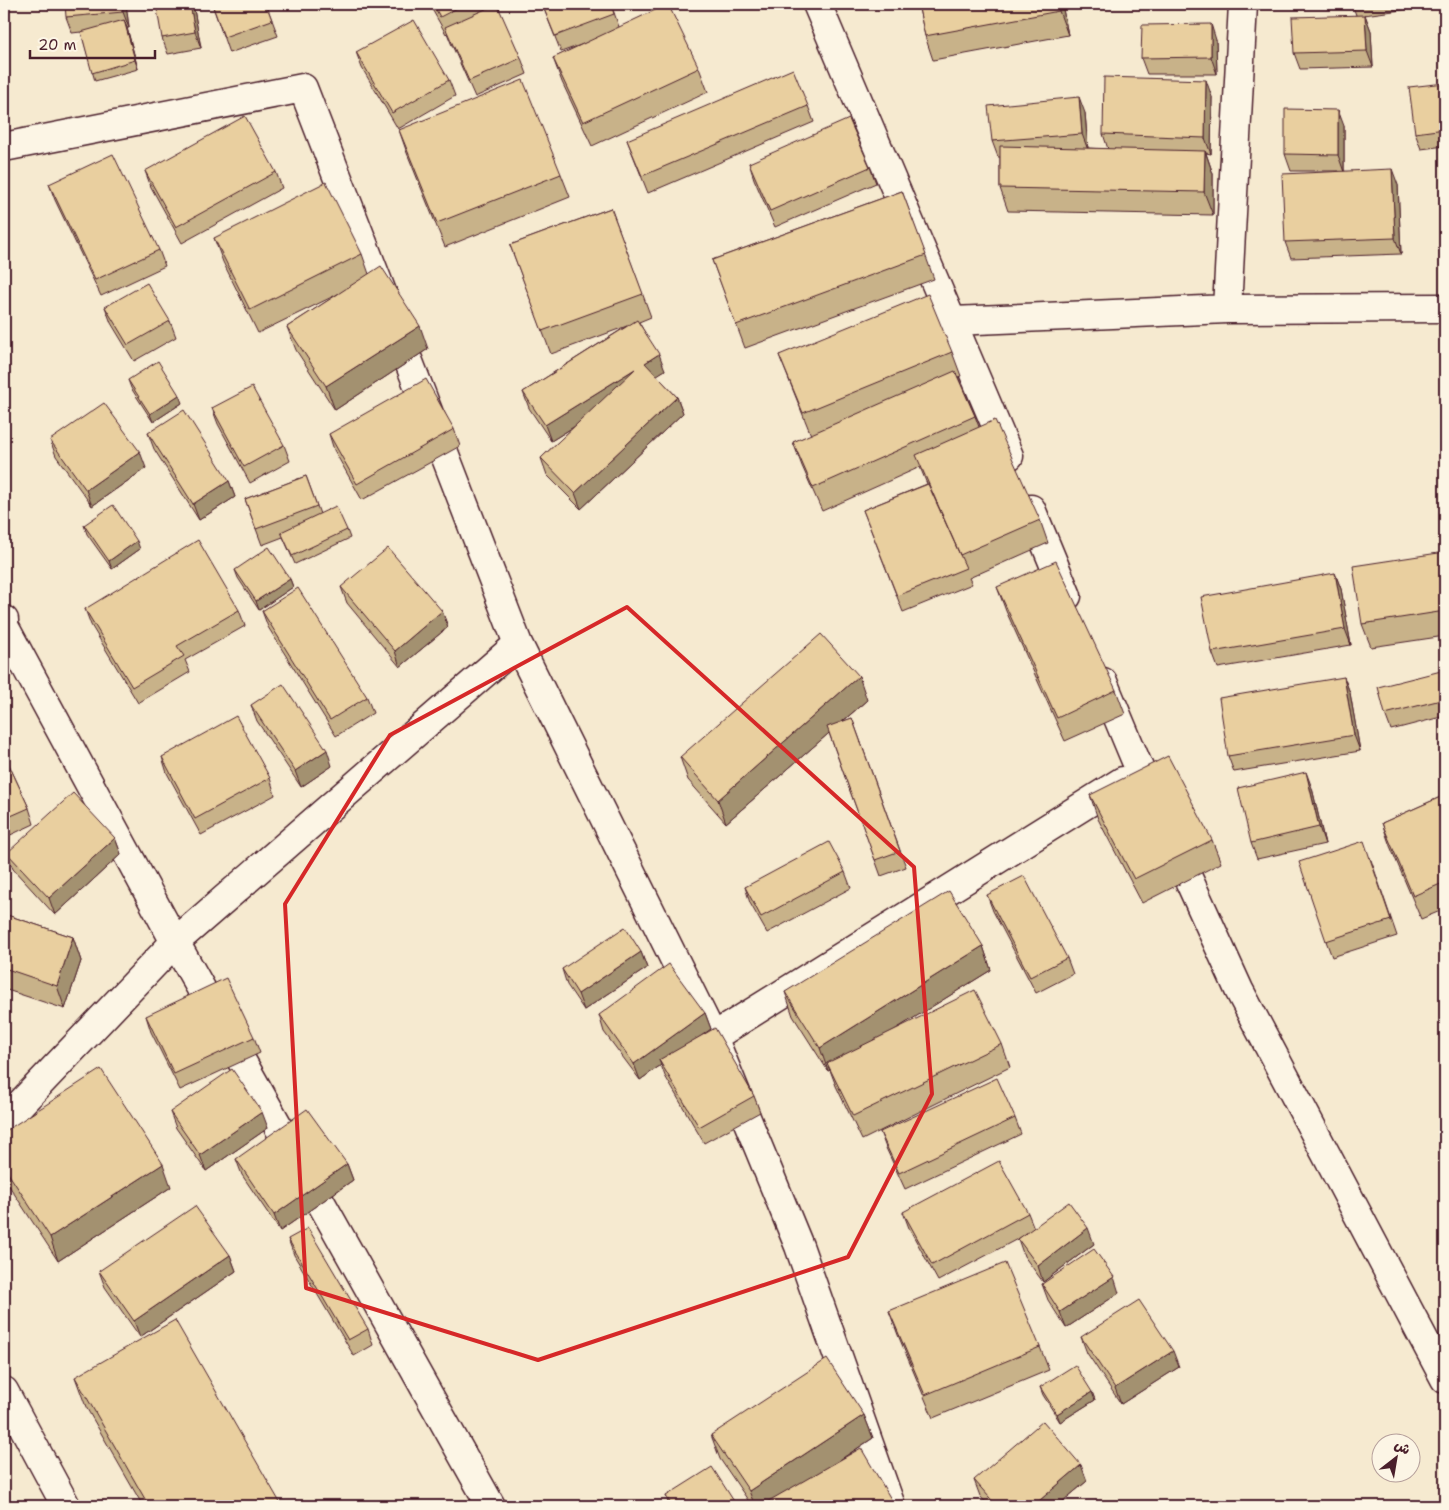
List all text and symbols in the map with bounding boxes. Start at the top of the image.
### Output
scale bar [30,28,155,60]
text: 20 m [38,35,77,55]
north arrow [1372,1432,1422,1482]
text: ش [1391,1435,1414,1459]

